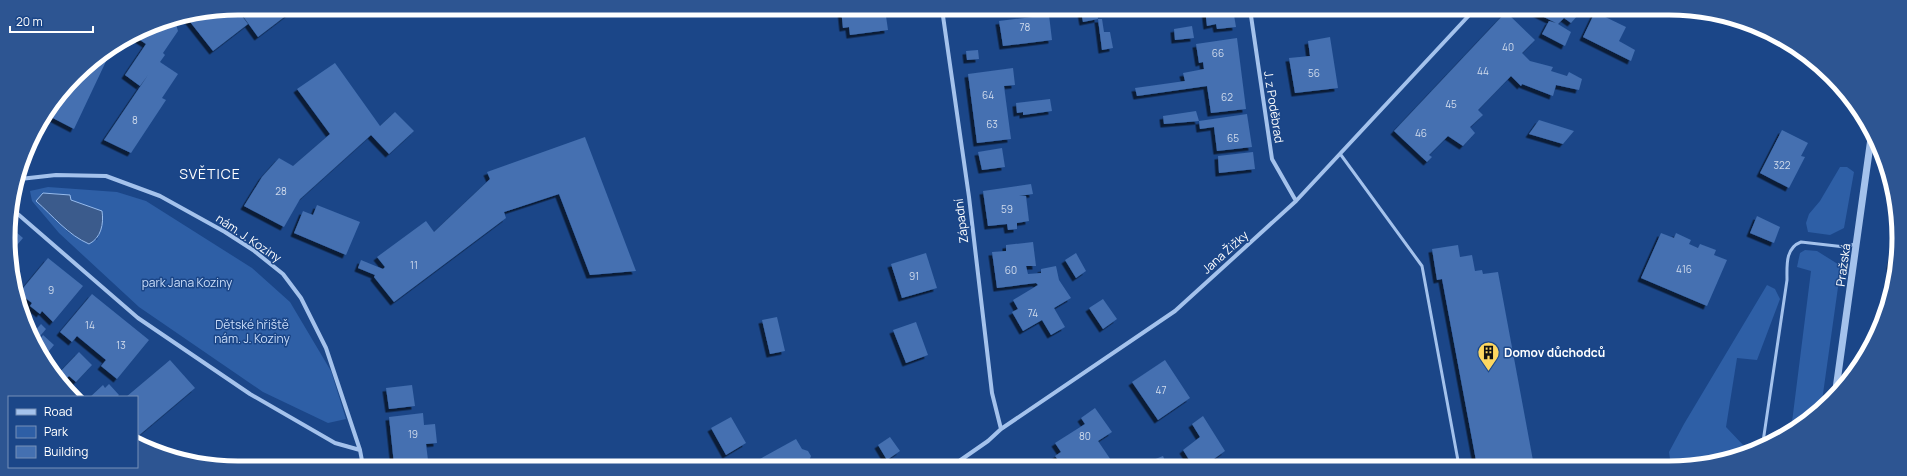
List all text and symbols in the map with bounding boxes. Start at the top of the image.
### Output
scale bar [10,8,93,34]
text: 20 m [16,13,43,30]
house number: 78 [1020,20,1031,34]
house number: 40 [1502,40,1514,54]
house number: 66 [1212,46,1224,60]
house number: 44 [1477,64,1489,78]
house number: 56 [1308,66,1320,80]
street label: J. z Poděbrad [1260,70,1288,144]
house number: 64 [982,88,994,102]
house number: 62 [1221,90,1233,104]
house number: 45 [1445,97,1457,111]
house number: 8 [132,113,138,127]
house number: 63 [986,117,998,131]
house number: 46 [1415,126,1427,140]
house number: 65 [1227,131,1239,145]
house number: 322 [1774,158,1791,172]
district label: SVĚTICE [179,164,241,183]
house number: 28 [275,184,287,198]
street label: Západní [950,198,972,244]
house number: 59 [1001,202,1013,216]
street label: nám. J. Koziny [213,210,286,267]
street label: Jana Žižky [1198,226,1252,277]
street label: Pražská [1832,242,1854,288]
house number: 11 [410,258,418,272]
house number: 416 [1676,262,1692,276]
house number: 60 [1005,263,1017,277]
house number: 91 [909,269,919,283]
park label: park Jana Koziny [142,274,233,291]
house number: 9 [48,283,54,297]
house number: 74 [1028,306,1038,320]
park label: Dětské hřiště nám. J. Koziny [214,316,291,347]
house number: 14 [85,318,95,332]
house number: 13 [116,338,126,352]
building icon: Domov důchodců [1475,339,1501,372]
place label: Domov důchodců [1504,344,1605,361]
house number: 47 [1156,383,1166,397]
legend [8,396,138,468]
text: Road [44,403,72,420]
text: Park [44,423,69,440]
house number: 19 [408,427,418,441]
house number: 80 [1079,429,1091,443]
text: Building [44,443,88,460]

